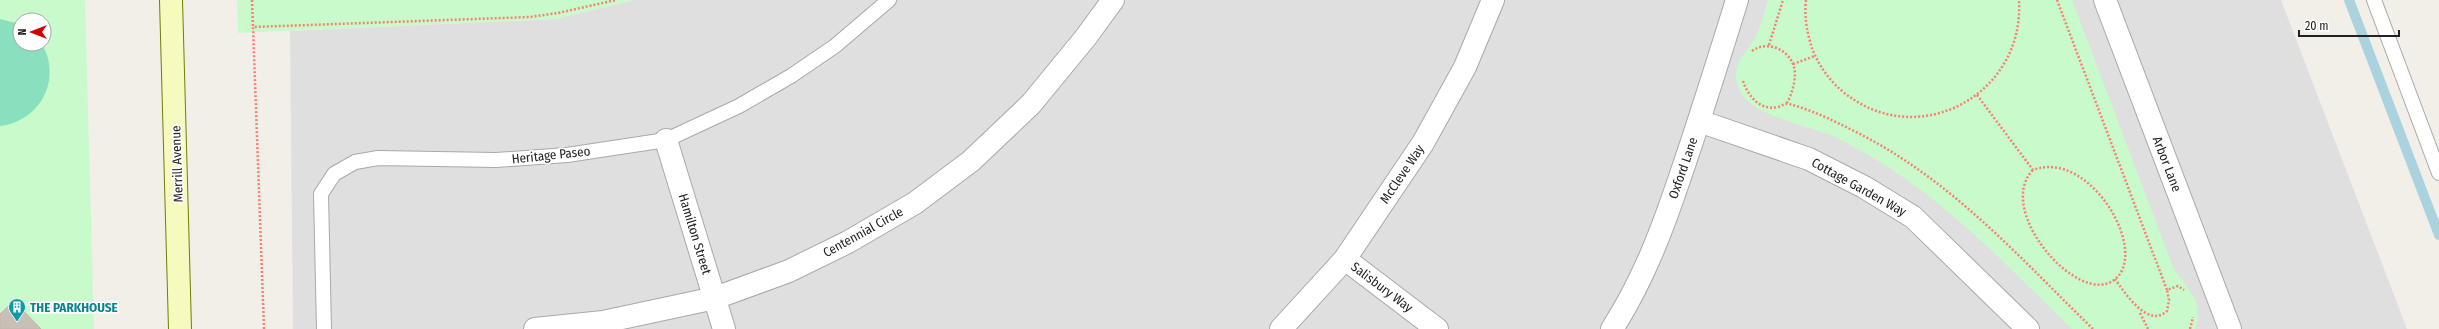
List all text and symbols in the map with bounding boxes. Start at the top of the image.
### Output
north arrow [12,12,52,52]
scale bar [2299,12,2399,38]
text: 20 m [2305,19,2329,33]
text: N [16,29,29,35]
street label: Merrill Avenue [168,125,186,203]
street label: Arbor Lane [2150,134,2184,194]
street label: Oxford Lane [1666,135,1700,201]
street label: McCleve Way [1377,142,1427,206]
street label: Heritage Paseo [511,143,591,167]
street label: Cottage Garden Way [1809,155,1909,219]
street label: Hamilton Street [676,192,715,277]
street label: Centennial Circle [820,204,906,260]
street label: Salisbury Way [1348,259,1416,315]
building icon: THE PARKHOUSE [7,297,27,322]
place label: THE PARKHOUSE [30,300,118,315]

